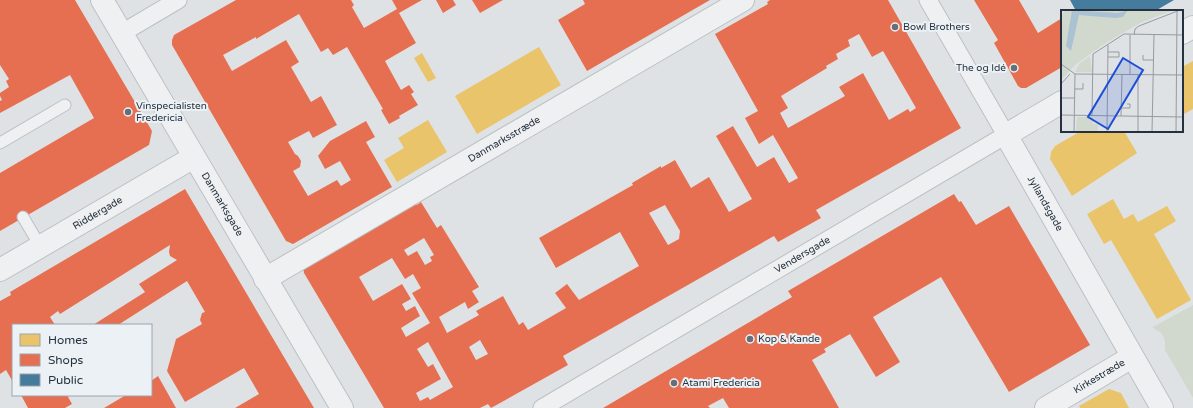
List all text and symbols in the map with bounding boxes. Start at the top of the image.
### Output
inset map [1061,10,1183,132]
place label: Bowl Brothers [903,21,970,33]
marker: Bowl Brothers [890,22,900,32]
place label: The og Idé [956,62,1006,74]
marker: The og Idé [1009,63,1019,73]
place label: Vinspecialisten Fredericia [136,100,207,124]
marker: Vinspecialisten Fredericia [123,107,133,117]
street label: Danmarksstræde [466,113,543,165]
street label: Danmarksgade [199,170,246,239]
street label: Jyllandsgade [1025,174,1066,234]
street label: Riddergade [71,194,125,232]
street label: Vendersgade [772,234,833,276]
legend [12,324,152,396]
text: Homes [48,333,88,347]
place label: Kop & Kande [758,333,820,345]
marker: Kop & Kande [745,334,755,344]
text: Shops [48,353,83,367]
street label: Kirkestræde [1071,356,1127,396]
text: Public [48,373,83,387]
place label: Atami Fredericia [682,377,760,389]
marker: Atami Fredericia [669,378,679,388]

